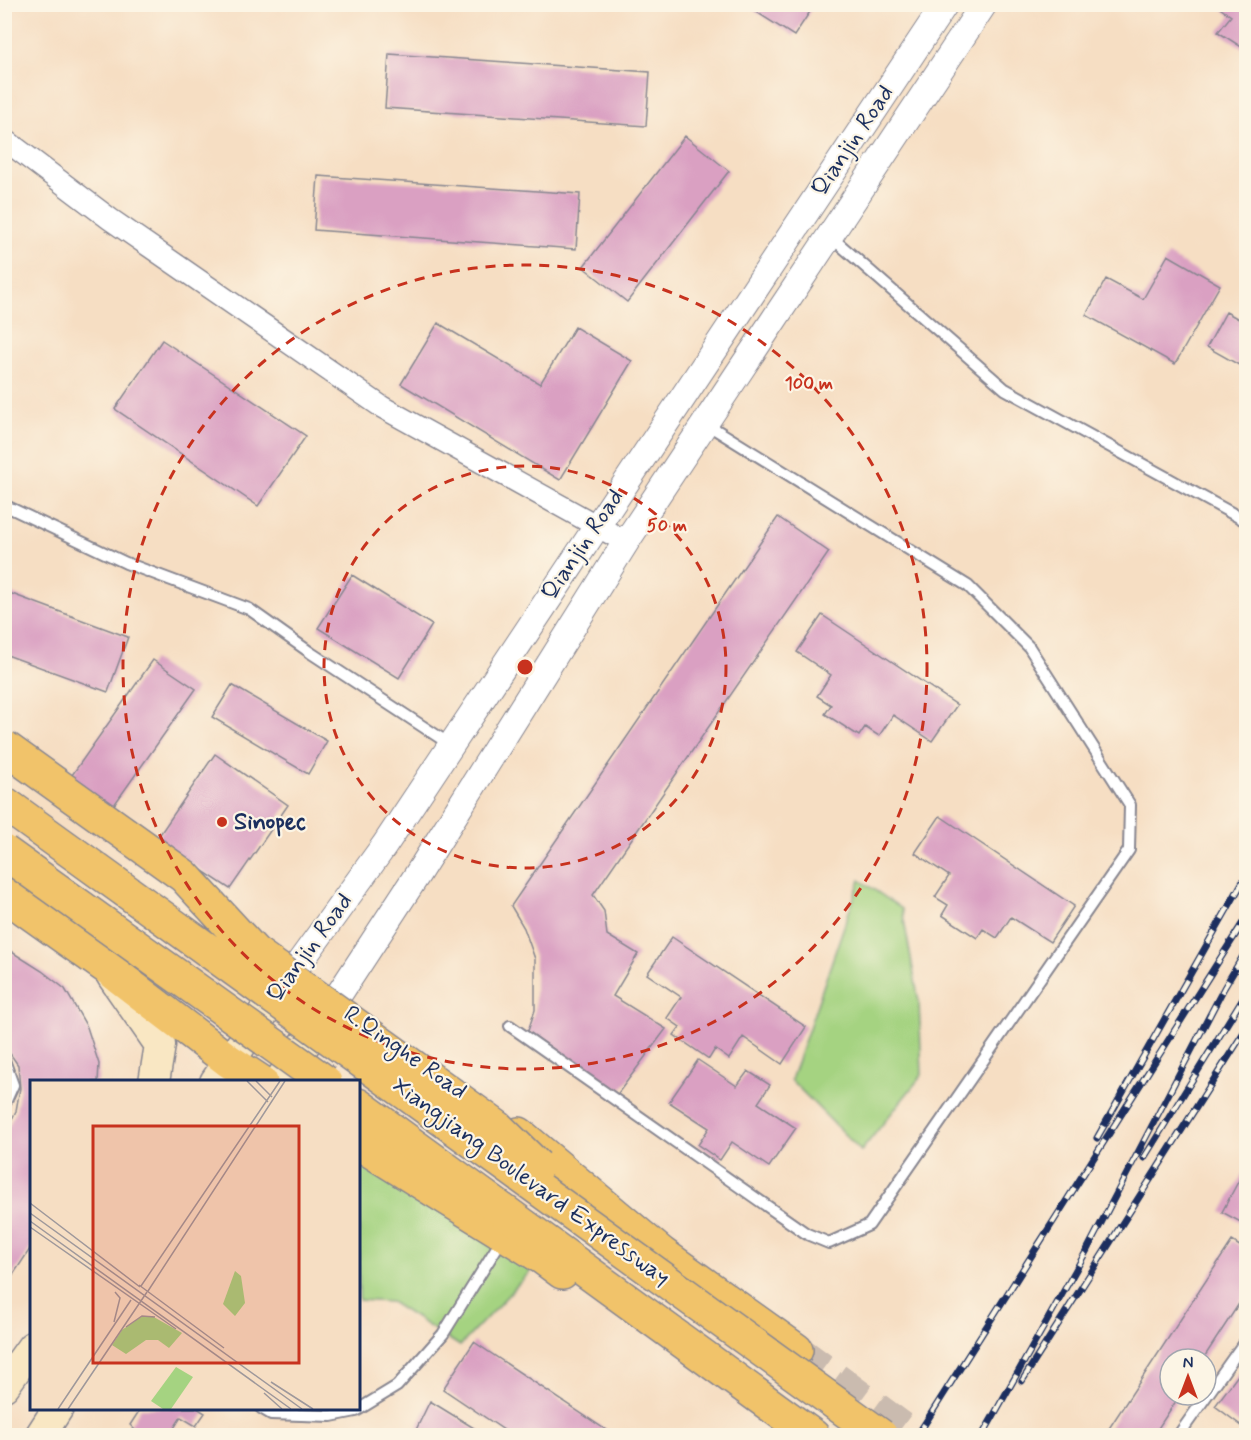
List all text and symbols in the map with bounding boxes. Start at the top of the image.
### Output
street label: Qianjin Road [804,79,902,203]
text: 100 m [785,372,833,396]
street label: Qianjin Road [534,483,632,607]
text: 50 m [647,514,687,538]
centre of rings [515,657,535,677]
place label: Sinopec [234,807,306,838]
marker: Sinopec [215,815,229,829]
street label: Qianjin Road [260,887,360,1009]
street label: R.Qinghe Road [336,999,473,1109]
street label: Xiangjiang Boulevard Expressway [385,1071,676,1295]
inset map [30,1080,360,1410]
north arrow [1158,1347,1218,1407]
text: N [1183,1353,1193,1374]

